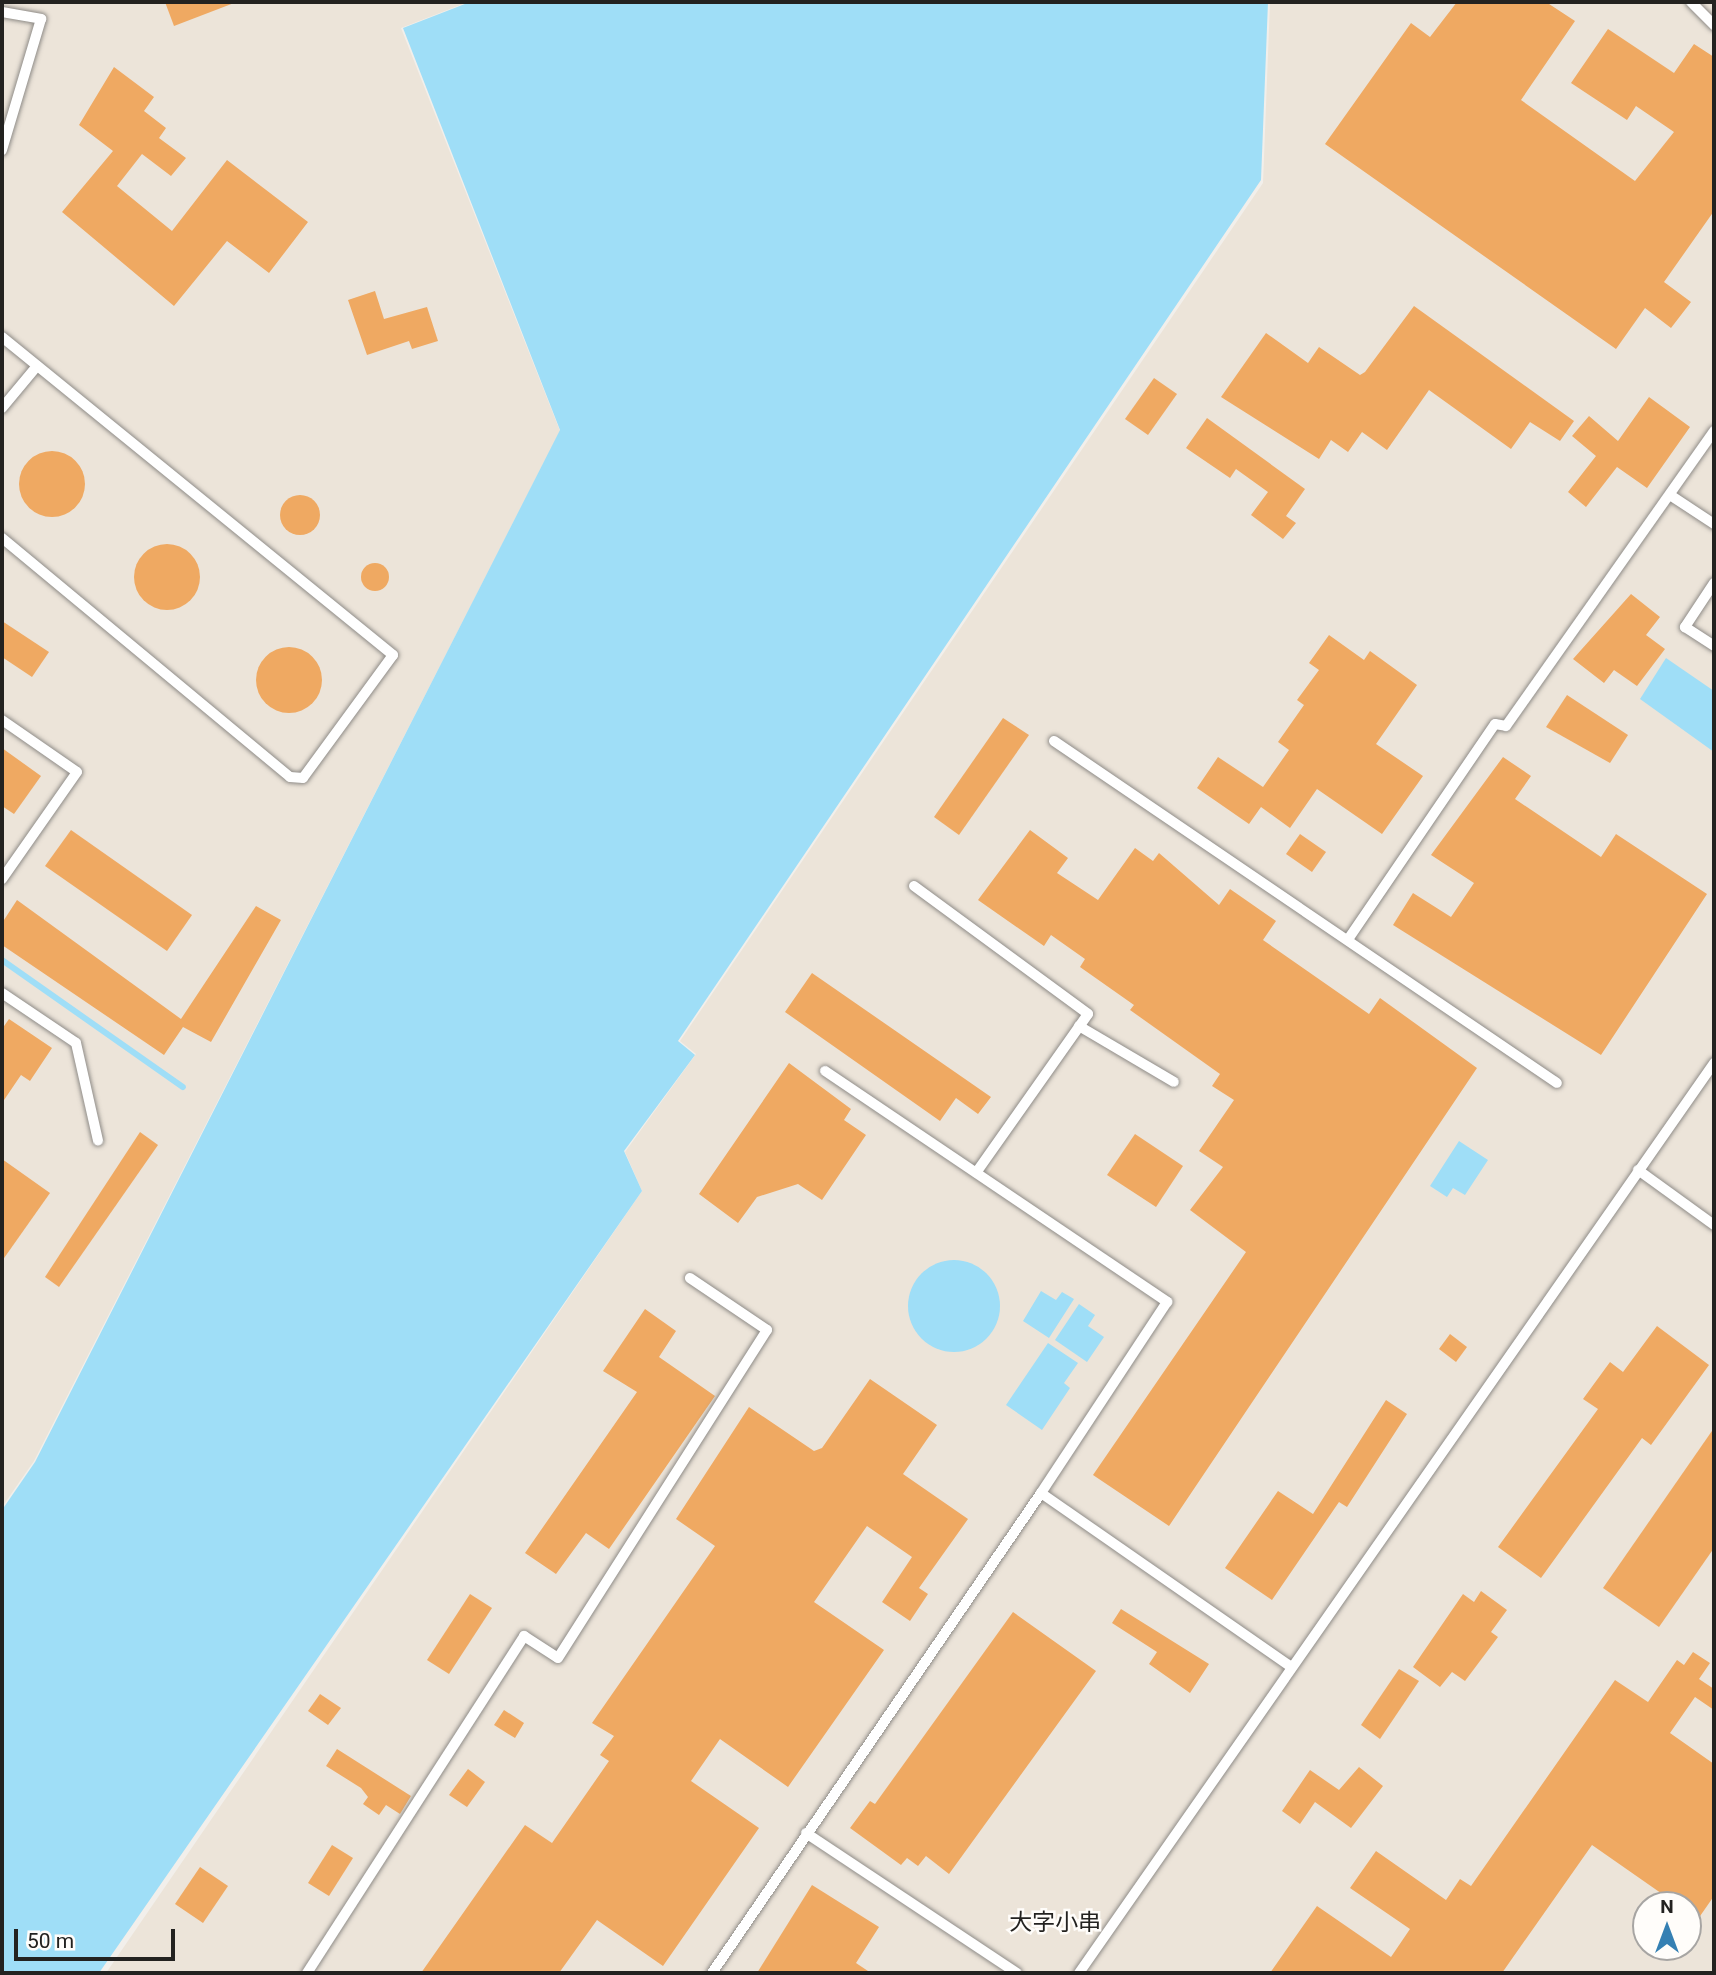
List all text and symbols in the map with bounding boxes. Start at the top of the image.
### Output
north arrow [1632,1891,1702,1961]
text: N [1660,1895,1674,1918]
district label: 大字小串 [1009,1909,1101,1937]
scale bar [18,1916,178,1960]
text: 50 m [27,1929,74,1953]

